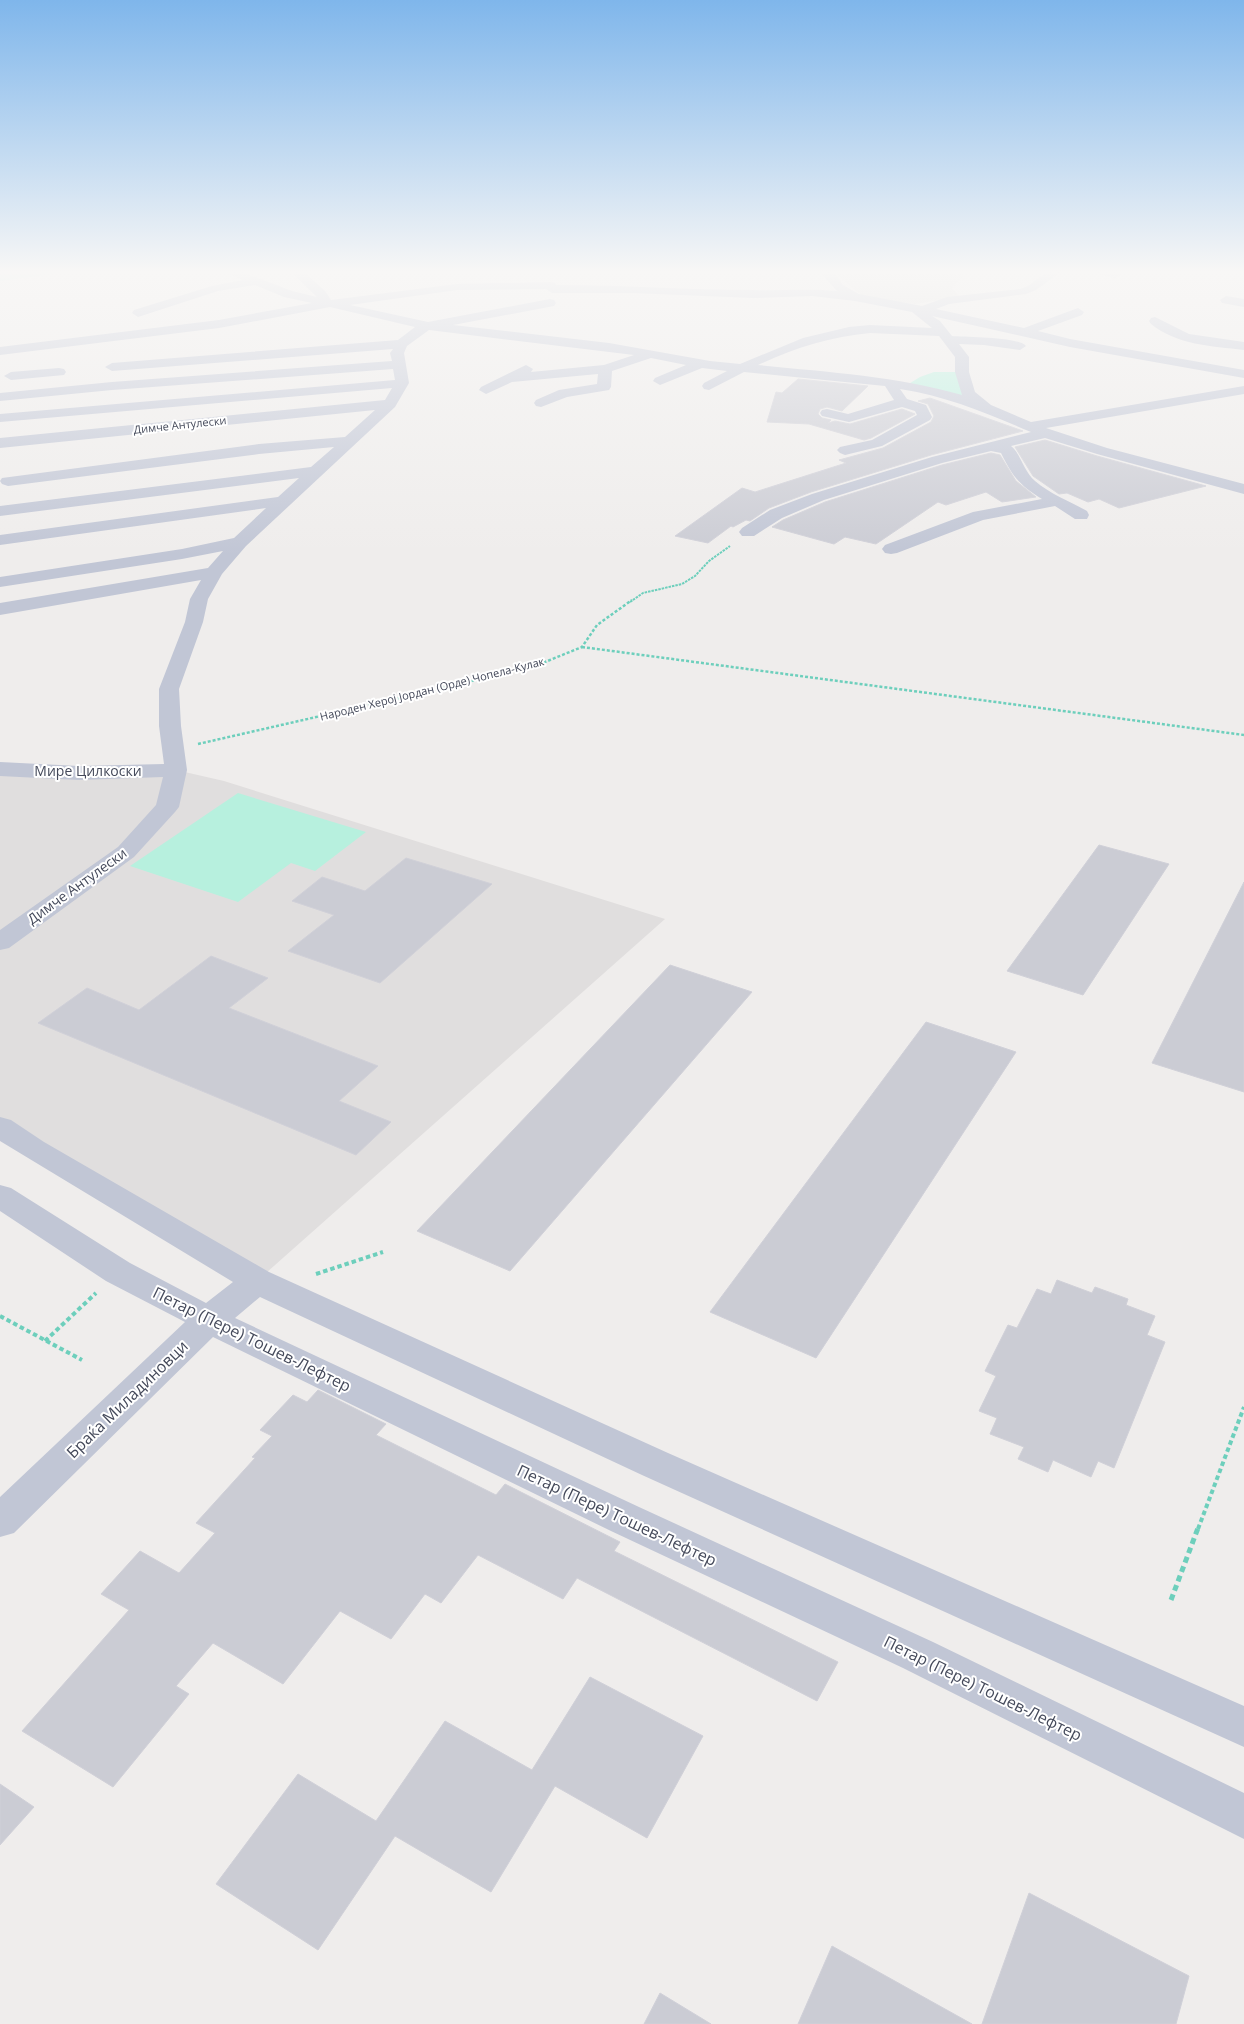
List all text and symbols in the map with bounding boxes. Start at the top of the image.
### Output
street label: Димче Антулески [133,412,227,437]
street label: Народен Херој Јордан (Орде) Чопела-Кулак [318,653,546,724]
street label: Мире Цилкоски [34,761,142,780]
street label: Димче Антулески [23,843,130,928]
street label: Петар (Пере) Тошев-Лефтер [149,1281,355,1397]
street label: Браќа Миладиновци [61,1335,193,1463]
street label: Петар (Пере) Тошев-Лефтер [514,1459,720,1571]
street label: Петар (Пере) Тошев-Лефтер [880,1630,1086,1746]

